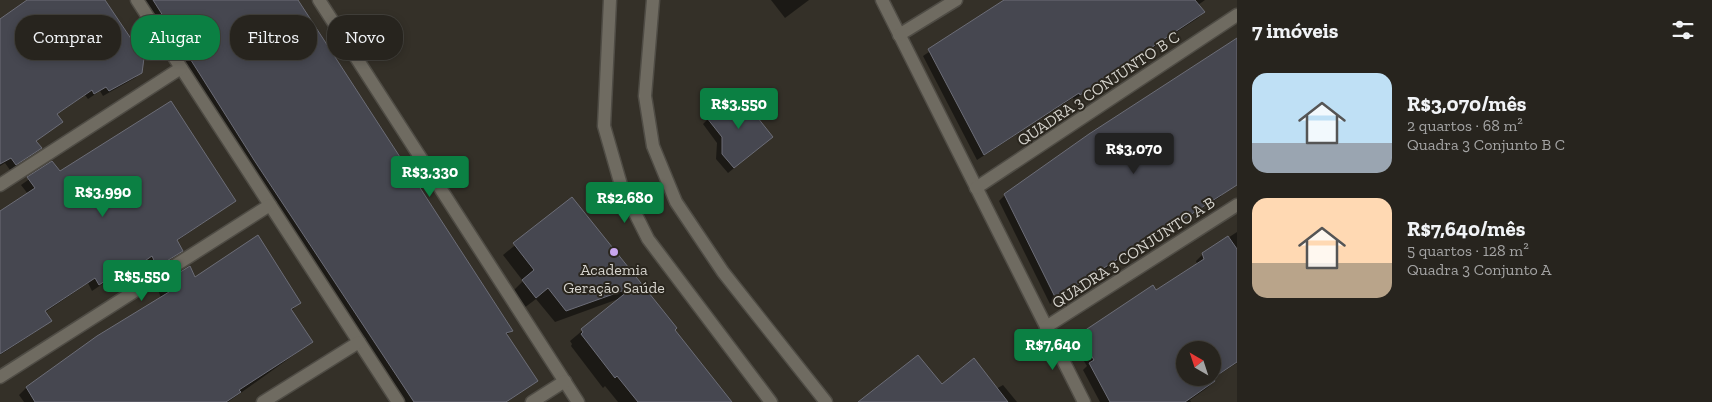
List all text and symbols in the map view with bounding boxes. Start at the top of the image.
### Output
chip: Comprar [15,15,121,60]
chip: Alugar [131,15,220,60]
chip: Filtros [230,15,317,60]
chip: Novo [327,15,403,60]
icon: filters [1669,16,1697,44]
text: 7 imóveis [1252,18,1338,43]
street label: QUADRA 3 CONJUNTO B C [1014,27,1183,150]
pin: R$3,550 [693,88,785,130]
text: R$3,070/mês [1407,91,1526,116]
icon: home [1292,93,1352,153]
text: R$3,550 [711,94,767,113]
text: 2 quartos · 68 m² [1407,116,1523,135]
pin: R$3,070 [1088,132,1180,175]
text: Quadra 3 Conjunto B C [1407,135,1565,154]
text: R$3,070 [1106,139,1162,158]
pin: R$3,330 [384,156,476,198]
text: R$3,330 [402,162,458,181]
pin: R$3,990 [57,176,149,218]
text: R$3,990 [75,182,131,201]
pin: R$2,680 [579,182,671,224]
text: R$2,680 [597,188,653,207]
street label: QUADRA 3 CONJUNTO A B [1048,192,1219,312]
text: R$7,640/mês [1407,216,1525,241]
icon: home [1292,218,1352,278]
text: 5 quartos · 128 m² [1407,241,1529,260]
marker: Academia Geração Saúde [608,246,620,258]
pin: R$5,550 [96,260,188,302]
place label: Academia Geração Saúde [563,260,665,297]
text: Quadra 3 Conjunto A [1407,260,1551,279]
text: R$5,550 [114,266,170,285]
pin: R$7,640 [1007,328,1099,371]
text: R$7,640 [1025,335,1081,354]
north arrow [1176,341,1221,386]
map controls [1176,341,1221,386]

